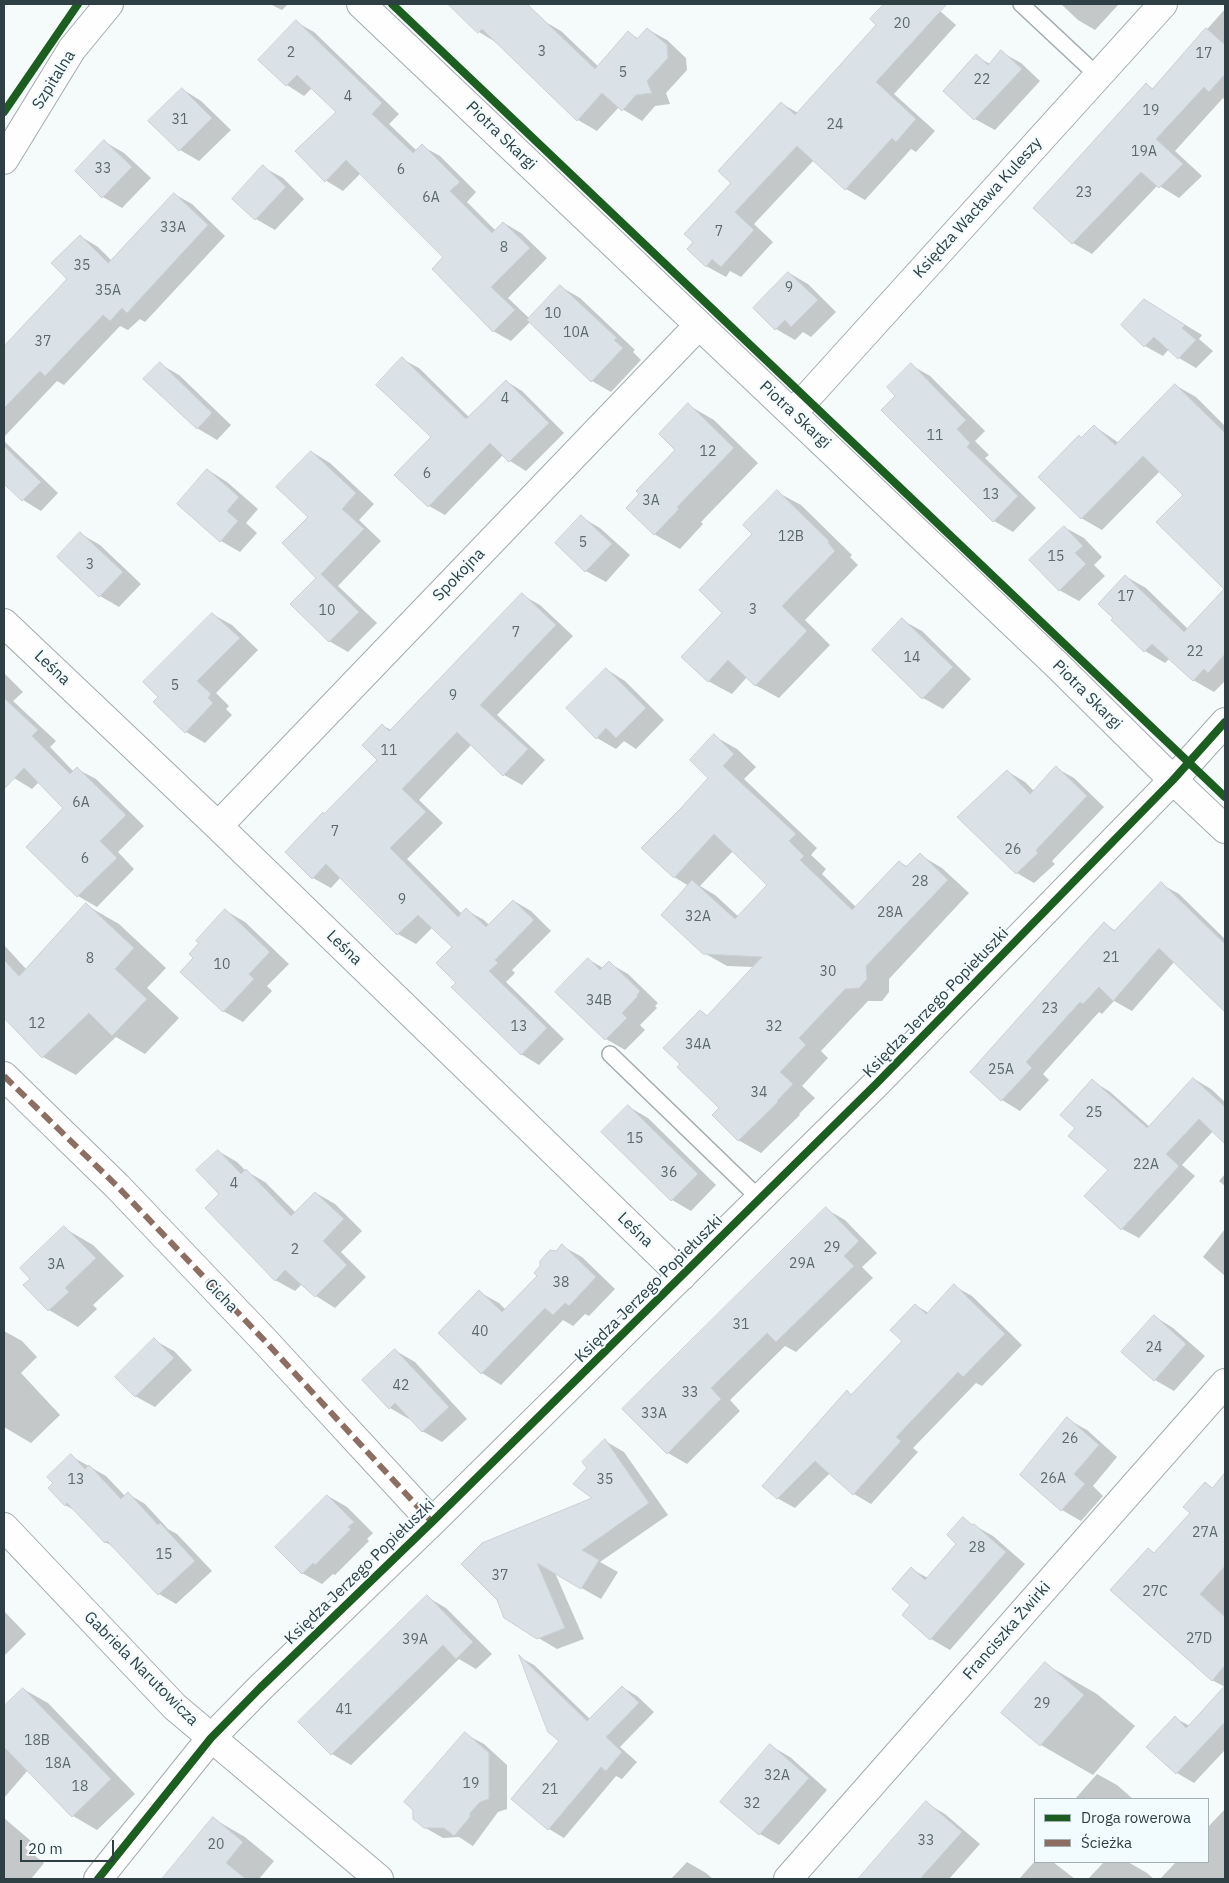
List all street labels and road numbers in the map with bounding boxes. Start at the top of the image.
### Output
street label: Szpitalna [28,47,80,113]
street label: Piotra Skargi [462,98,540,174]
street label: Księdza Wacława Kuleszy [910,134,1046,282]
street label: Piotra Skargi [755,377,835,453]
street label: Spokojna [429,544,489,606]
street label: Leśna [30,647,74,689]
street label: Piotra Skargi [1048,656,1126,734]
street label: Księdza Jerzego Popiełuszki [859,924,1013,1082]
street label: Leśna [322,926,366,970]
street label: Leśna [613,1208,657,1252]
street label: Księdza Jerzego Popiełuszki [571,1211,727,1367]
street label: Cicha [200,1275,242,1317]
street label: Księdza Jerzego Popiełuszki [281,1495,439,1649]
street label: Franciszka Żwirki [959,1578,1055,1684]
street label: Gabriela Narutowicza [80,1608,202,1730]

